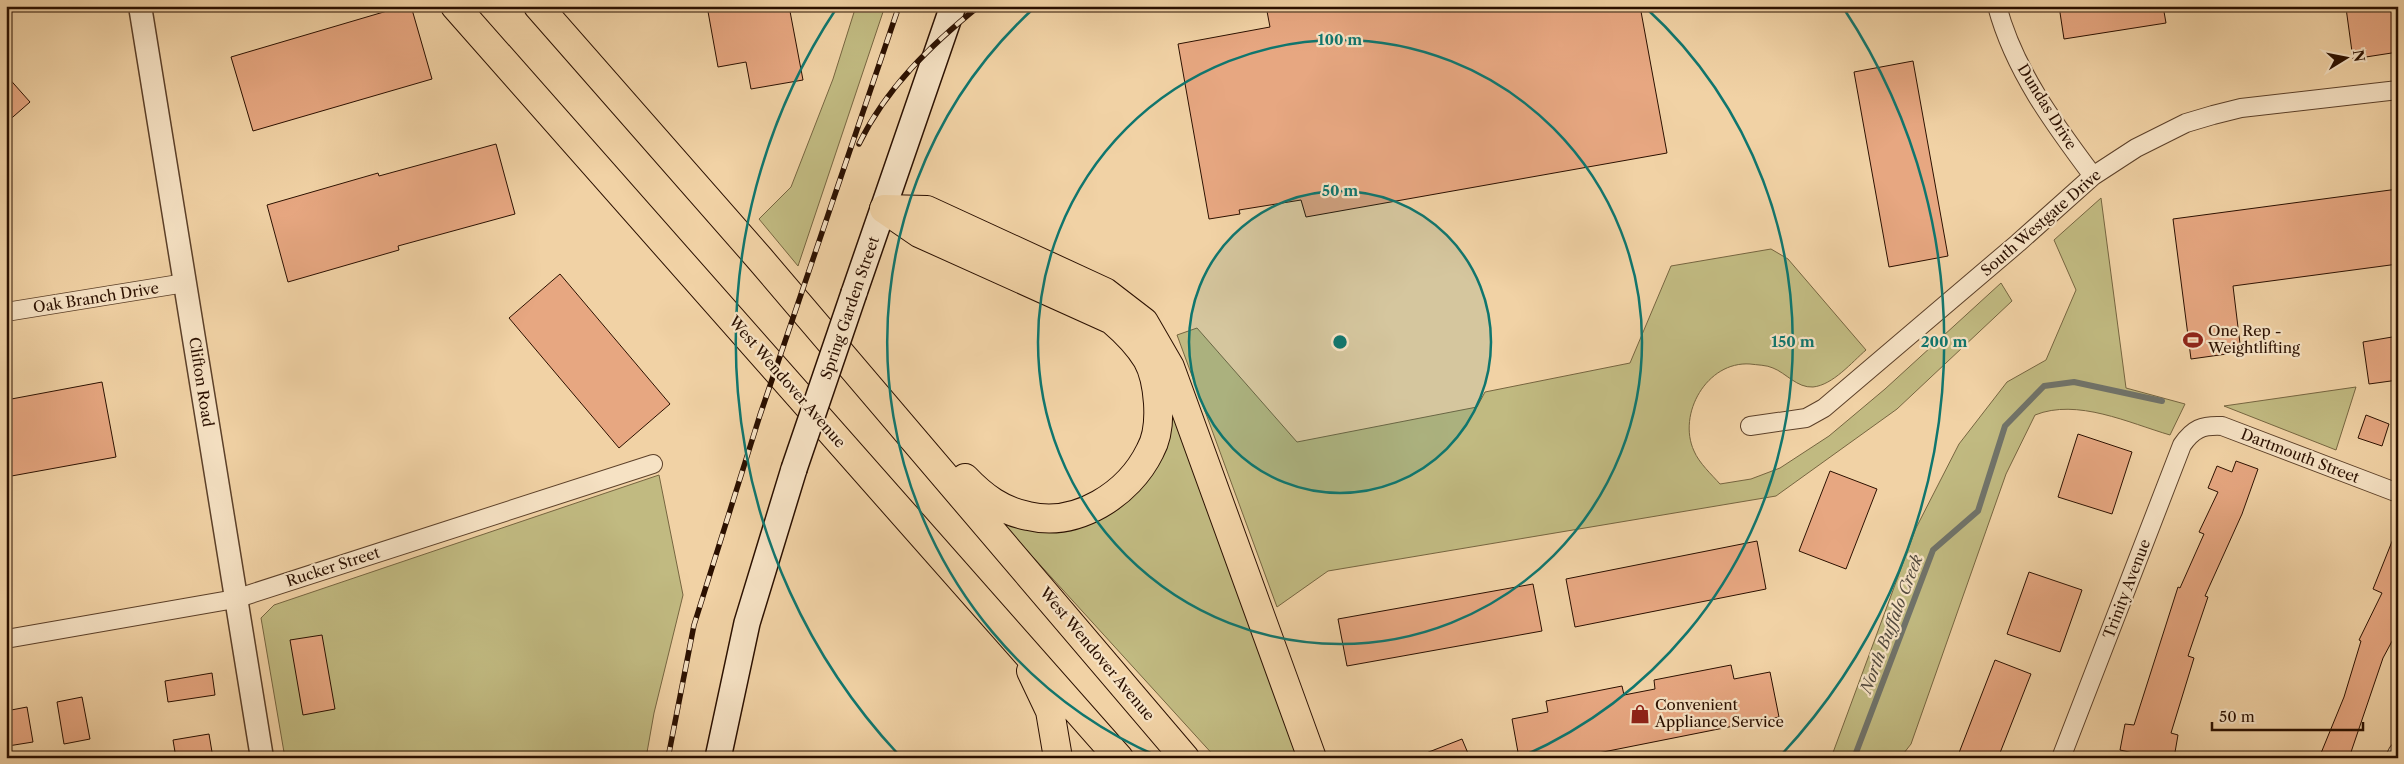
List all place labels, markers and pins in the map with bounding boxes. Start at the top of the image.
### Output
place label: One Rep - Weightlifting [2207,321,2300,357]
sports icon: One Rep - Weightlifting [2182,329,2204,351]
centre of rings [1331,333,1349,351]
place label: Convenient Appliance Service [1654,695,1784,731]
shop icon: Convenient Appliance Service [1629,703,1651,725]

